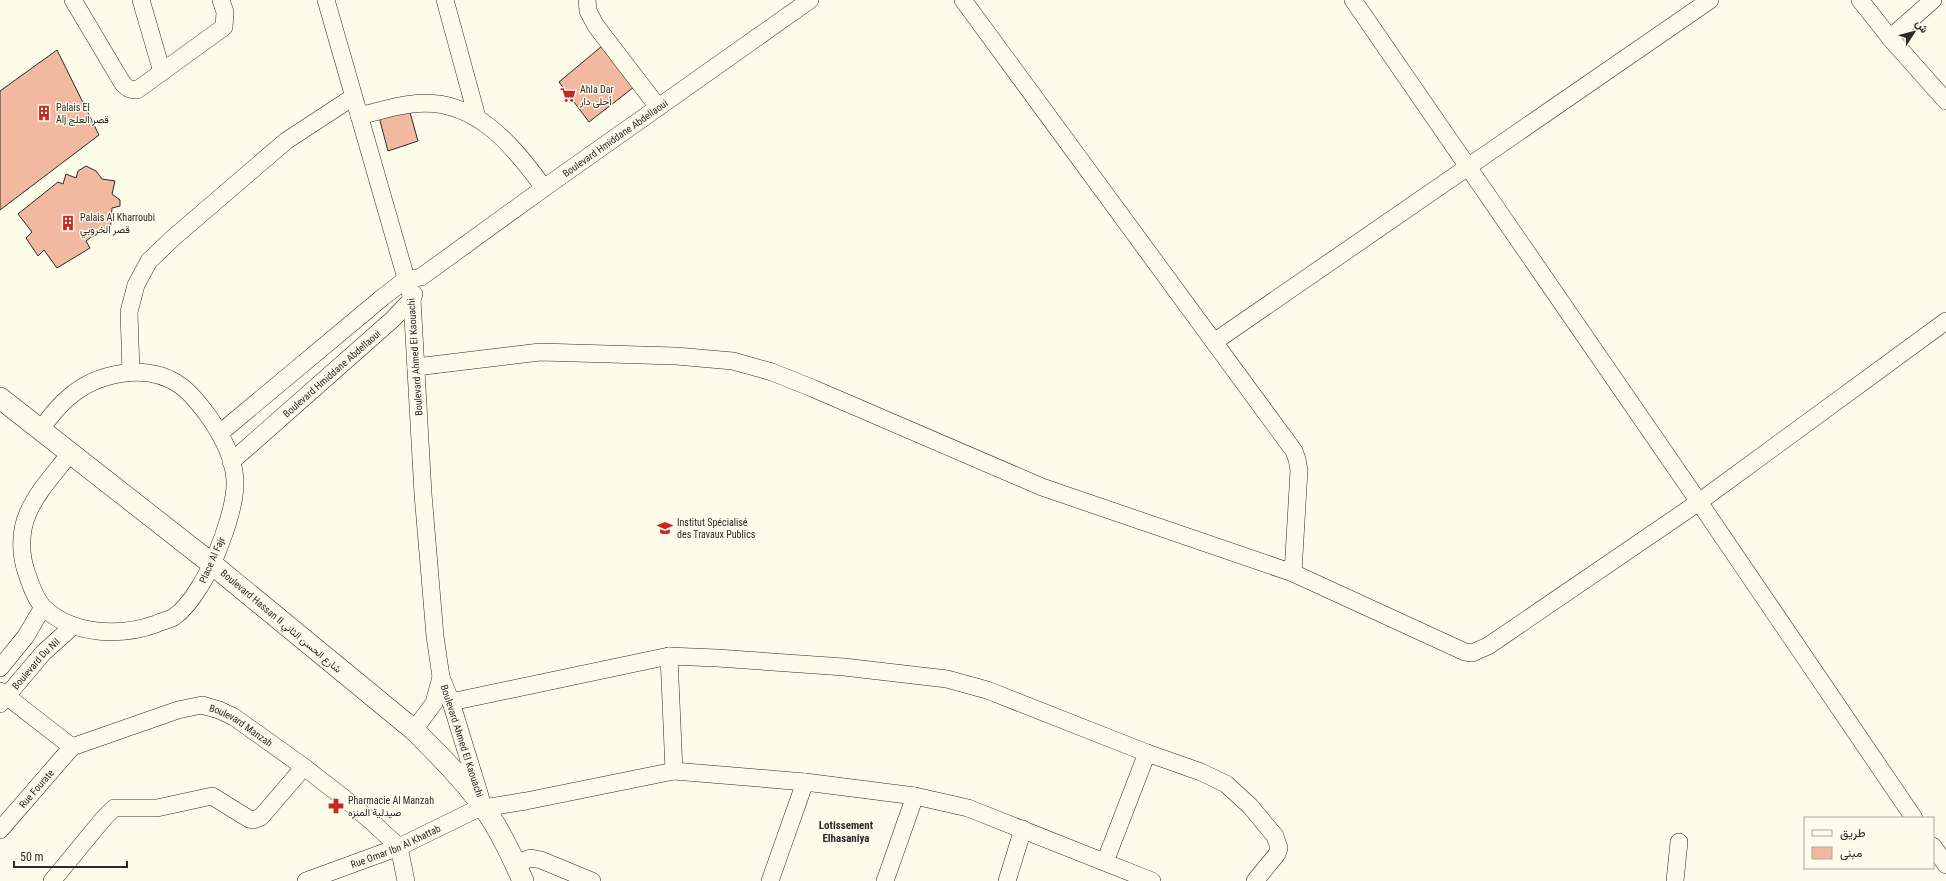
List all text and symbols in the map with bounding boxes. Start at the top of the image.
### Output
north arrow [1894,12,1934,52]
text: ش [1913,17,1931,36]
place label: Ahla Dar أحلى دار [579,84,614,108]
supermarket icon: Ahla Dar أحلى دار [559,86,577,104]
street label: Boulevard Hmiddane Abdellaoui [560,97,670,179]
place label: Palais El Alj قصر العلج [56,102,109,126]
building icon: Palais El Alj قصر العلج [35,104,53,122]
place label: Palais Al Kharroubi قصر الخروبي [80,212,155,238]
building icon: Palais Al Kharroubi قصر الخروبي [59,214,77,232]
street label: Boulevard Ahmed El Kaouachi [405,298,425,416]
street label: Boulevard Hmiddane Abdellaoui [281,327,382,419]
place label: Institut Spécialisé des Travaux Publics [677,517,756,540]
school or university icon: Institut Spécialisé des Travaux Publics [656,519,674,537]
street label: Place Al Fajr [197,535,227,585]
street label: Boulevard Hassan II شارع الحسن الثاني [216,567,344,677]
street label: Boulevard Du Nil [10,636,61,691]
street label: Boulevard Ahmed El Kaouachi [439,683,485,799]
street label: Boulevard Manzah [208,702,275,748]
street label: Rue Fourate [16,767,56,810]
place label: Pharmacie Al Manzah صيدلية المنزه [348,795,434,819]
pharmacy icon: Pharmacie Al Manzah صيدلية المنزه [327,797,345,815]
legend [1804,817,1934,869]
district label: Lotissement Elhasaniya [819,819,874,845]
street label: Rue Omar Ibn Al Khattab [349,822,442,870]
text: طريق [1840,826,1866,841]
scale bar [14,843,127,869]
text: مبنى [1840,846,1862,861]
text: 50 m [20,850,44,864]

